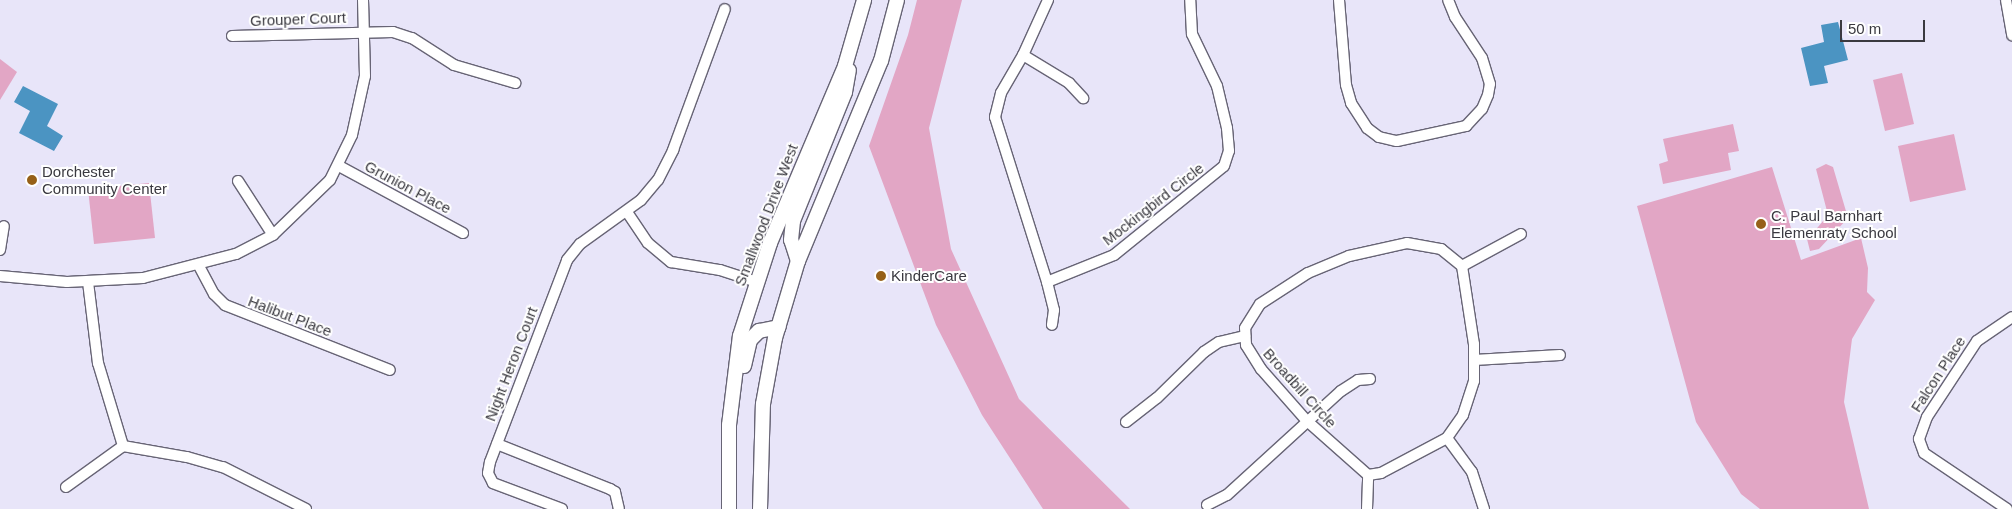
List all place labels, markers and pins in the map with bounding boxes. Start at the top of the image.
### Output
place label: Dorchester Community Center [42,162,167,197]
marker: Dorchester Community Center [26,174,38,186]
place label: C. Paul Barnhart Elemenraty School [1771,206,1897,241]
marker: C. Paul Barnhart Elemenraty School [1755,218,1767,230]
place label: KinderCare [891,267,967,285]
marker: KinderCare [875,270,887,282]

